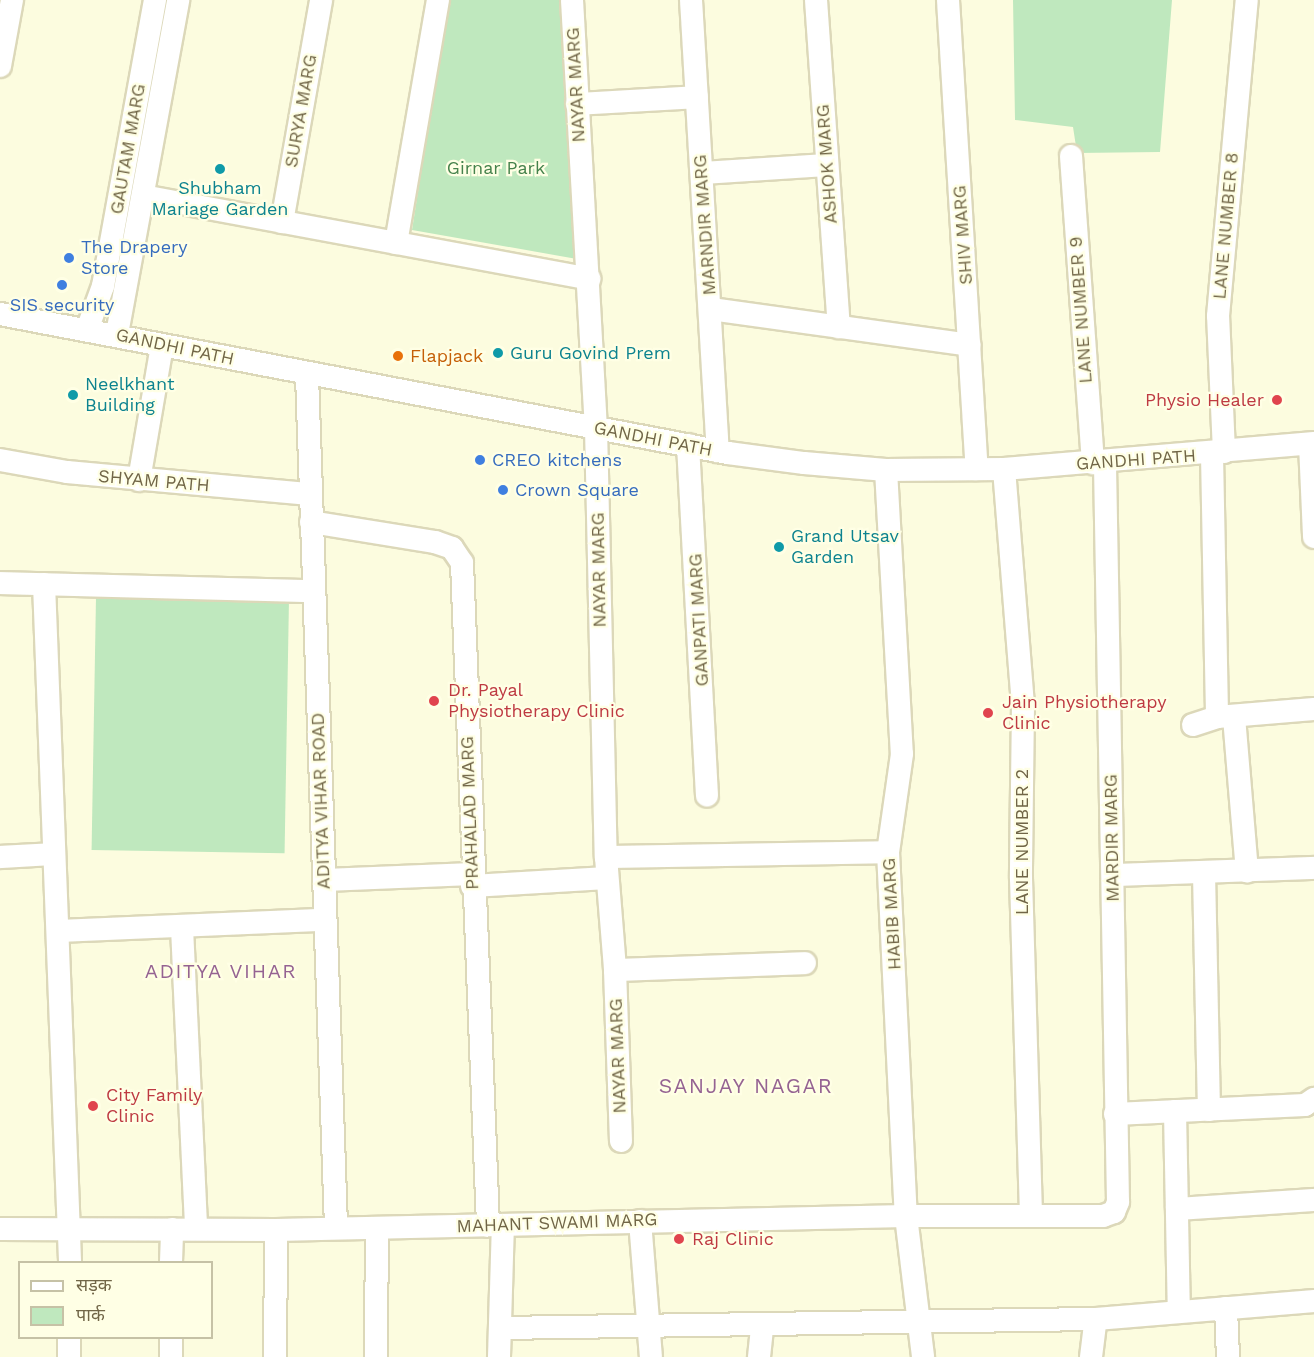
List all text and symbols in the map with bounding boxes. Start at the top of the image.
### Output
street label: NAYAR MARG [562,27,590,143]
street label: SURYA MARG [280,52,322,170]
street label: GAUTAM MARG [106,82,150,216]
street label: ASHOK MARG [812,103,842,225]
street label: LANE NUMBER 8 [1209,152,1243,300]
street label: MARNDIR MARG [689,154,721,296]
park label: Girnar Park [447,157,545,179]
marker: Shubham Mariage Garden [213,162,227,176]
place label: Shubham Mariage Garden [152,178,288,220]
street label: SHIV MARG [949,184,977,286]
street label: LANE NUMBER 9 [1065,236,1097,384]
place label: The Drapery Store [81,237,188,280]
marker: The Drapery Store [62,251,76,265]
marker: SIS security [55,278,69,292]
place label: SIS security [10,294,114,316]
street label: GANDHI PATH [114,324,236,370]
place label: Guru Govind Prem [510,342,671,364]
place label: Flapjack [410,345,483,367]
marker: Guru Govind Prem [491,346,505,360]
marker: Flapjack [391,349,405,363]
place label: Neelkhant Building [85,374,174,416]
marker: Neelkhant Building [66,388,80,402]
place label: Physio Healer [1145,389,1264,411]
marker: Physio Healer [1268,391,1286,409]
street label: GANDHI PATH [592,417,714,461]
street label: GANDHI PATH [1075,445,1197,475]
place label: CREO kitchens [492,449,622,471]
marker: CREO kitchens [473,453,487,467]
street label: SHYAM PATH [97,465,211,497]
place label: Crown Square [515,479,639,501]
marker: Crown Square [496,483,510,497]
street label: NAYAR MARG [587,512,611,628]
place label: Grand Utsav Garden [791,526,899,568]
marker: Grand Utsav Garden [772,540,786,554]
street label: GANPATI MARG [685,553,713,687]
place label: Dr. Payal Physiotherapy Clinic [448,680,625,722]
marker: Dr. Payal Physiotherapy Clinic [425,692,443,710]
place label: Jain Physiotherapy Clinic [1002,692,1167,734]
marker: Jain Physiotherapy Clinic [979,704,997,722]
street label: ADITYA VIHAR ROAD [307,712,335,890]
street label: PRAHALAD MARG [457,736,483,890]
street label: LANE NUMBER 2 [1011,769,1033,915]
street label: MARDIR MARG [1100,774,1124,902]
street label: HABIB MARG [878,857,906,971]
district label: ADITYA VIHAR [144,959,298,983]
street label: NAYAR MARG [605,998,631,1114]
district label: SANJAY NAGAR [658,1073,834,1099]
place label: City Family Clinic [106,1085,203,1128]
marker: City Family Clinic [84,1097,102,1115]
street label: MAHANT SWAMI MARG [456,1209,658,1237]
place label: Raj Clinic [692,1228,774,1250]
marker: Raj Clinic [670,1230,688,1248]
legend [18,1261,213,1339]
text: सड़क [76,1274,112,1295]
text: पार्क [76,1304,105,1325]

